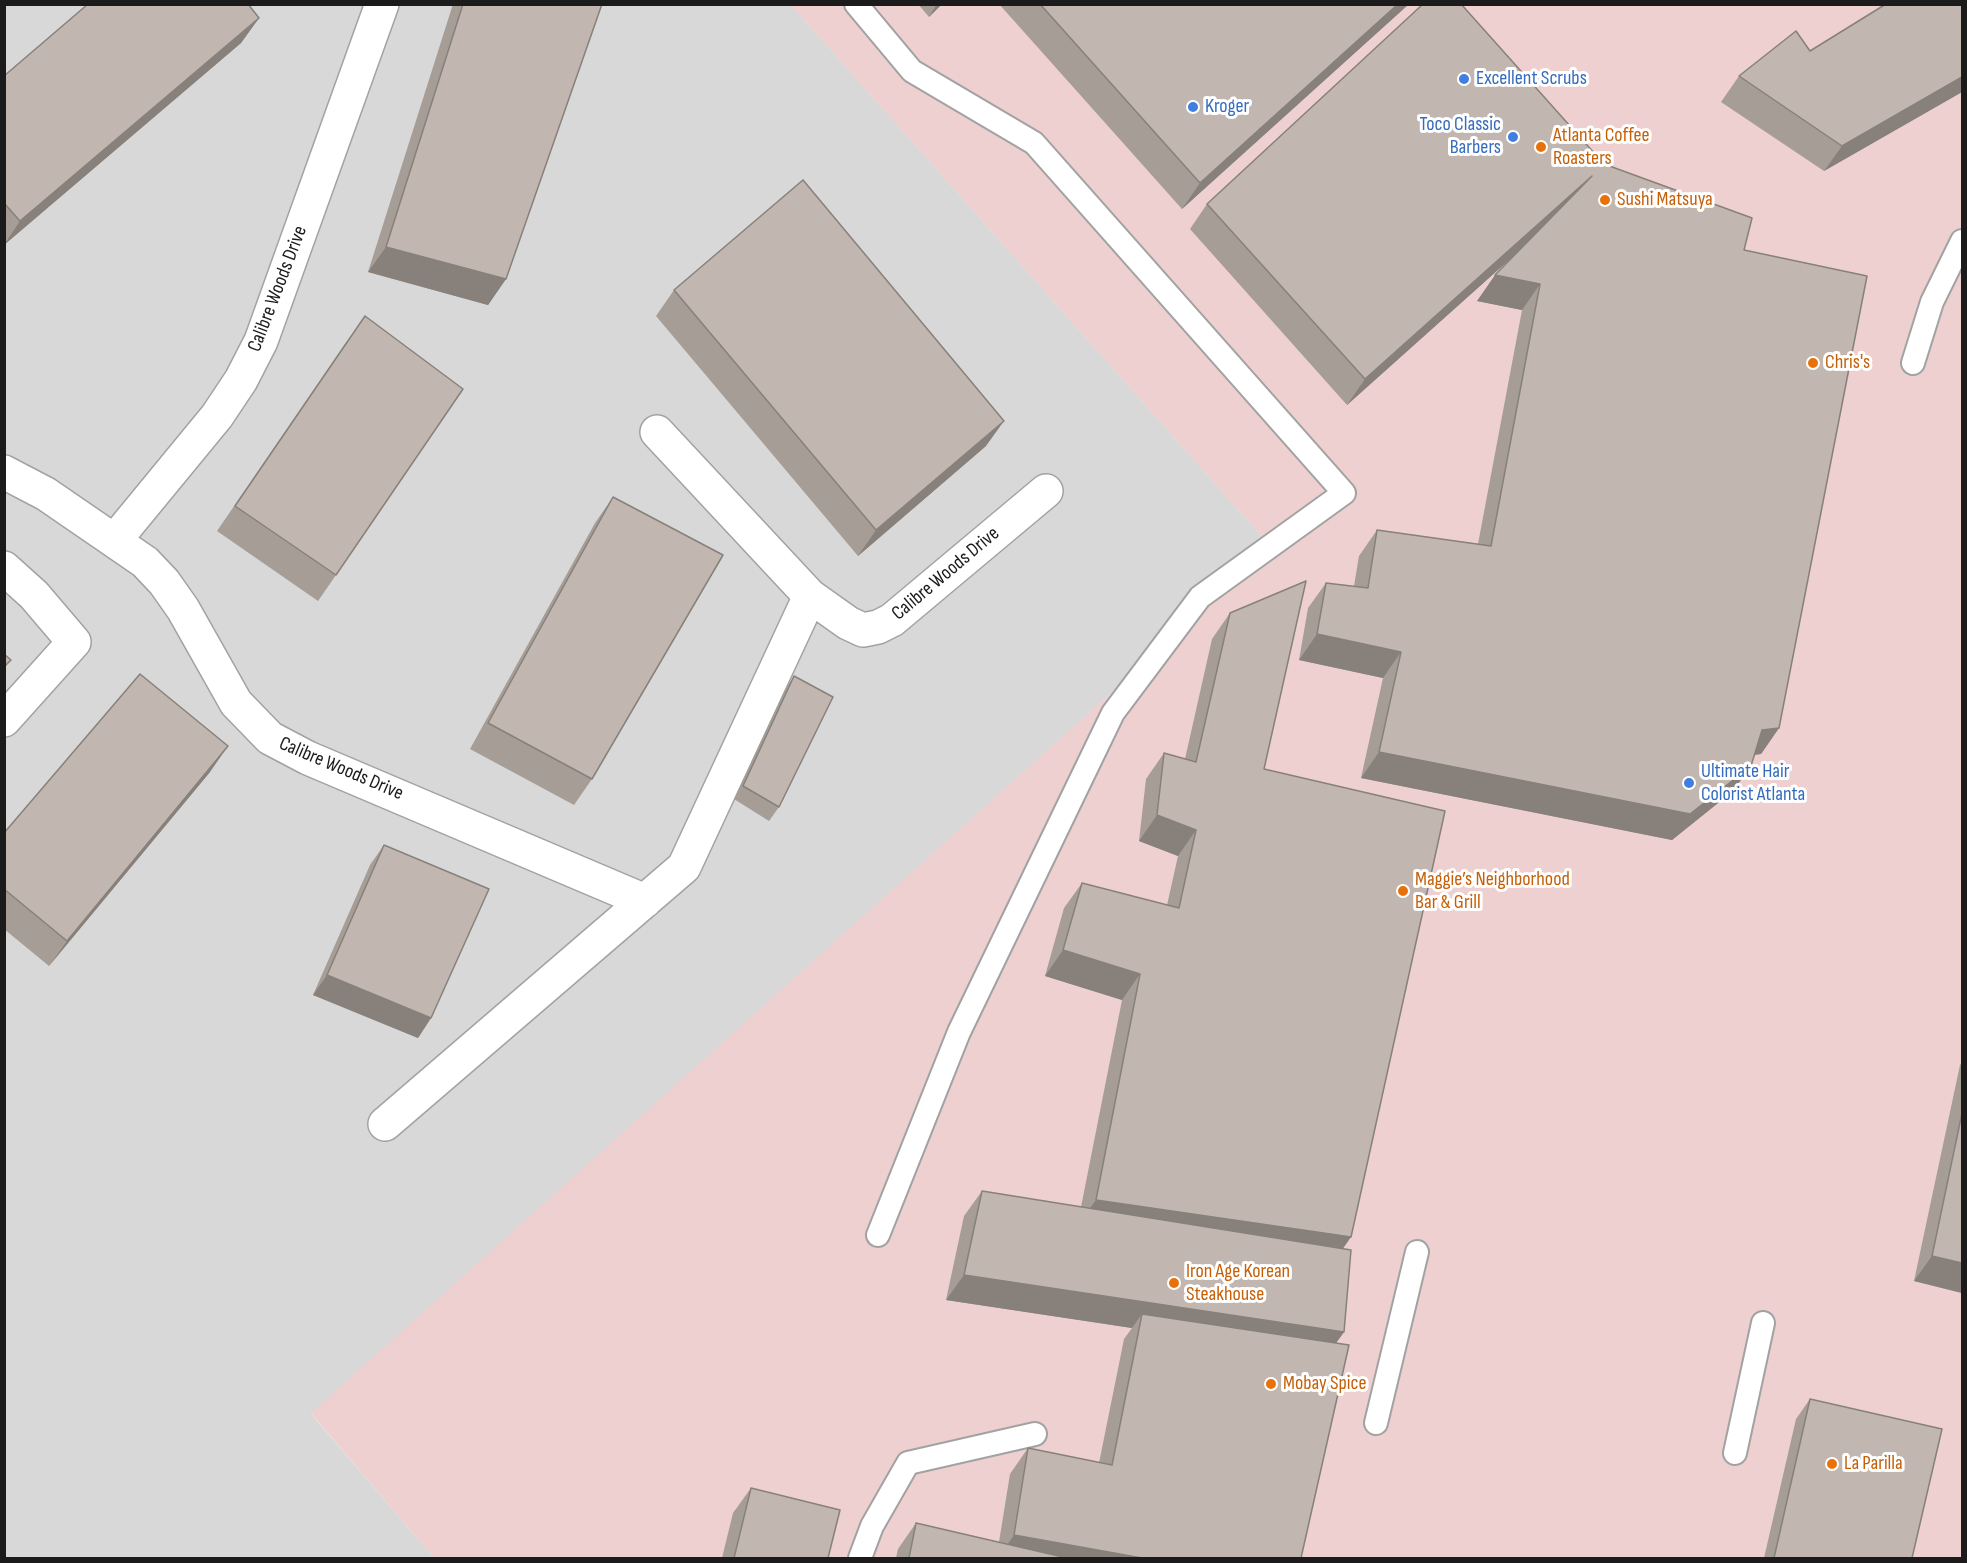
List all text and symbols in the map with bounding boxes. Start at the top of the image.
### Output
place label: Excellent Scrubs [1476,67,1587,91]
marker: Excellent Scrubs [1457,72,1471,86]
place label: Kroger [1205,95,1249,119]
marker: Kroger [1186,100,1200,114]
place label: Toco Classic Barbers [1420,113,1501,160]
place label: Atlanta Coffee Roasters [1553,124,1650,171]
marker: Toco Classic Barbers [1506,130,1520,144]
marker: Atlanta Coffee Roasters [1534,140,1548,154]
place label: Sushi Matsuya [1617,188,1713,212]
marker: Sushi Matsuya [1598,193,1612,207]
street label: Calibre Woods Drive [243,223,313,355]
place label: Chris's [1825,351,1870,375]
marker: Chris's [1806,356,1820,370]
street label: Calibre Woods Drive [887,522,1005,626]
street label: Calibre Woods Drive [275,732,407,806]
place label: Ultimate Hair Colorist Atlanta [1701,760,1805,807]
marker: Ultimate Hair Colorist Atlanta [1682,776,1696,790]
place label: Maggie’s Neighborhood Bar & Grill [1415,868,1570,915]
marker: Maggie’s Neighborhood Bar & Grill [1396,884,1410,898]
place label: Iron Age Korean Steakhouse [1186,1260,1290,1307]
marker: Iron Age Korean Steakhouse [1167,1276,1181,1290]
place label: Mobay Spice [1283,1372,1366,1396]
marker: Mobay Spice [1264,1377,1278,1391]
place label: La Parilla [1844,1452,1903,1476]
marker: La Parilla [1825,1457,1839,1471]

